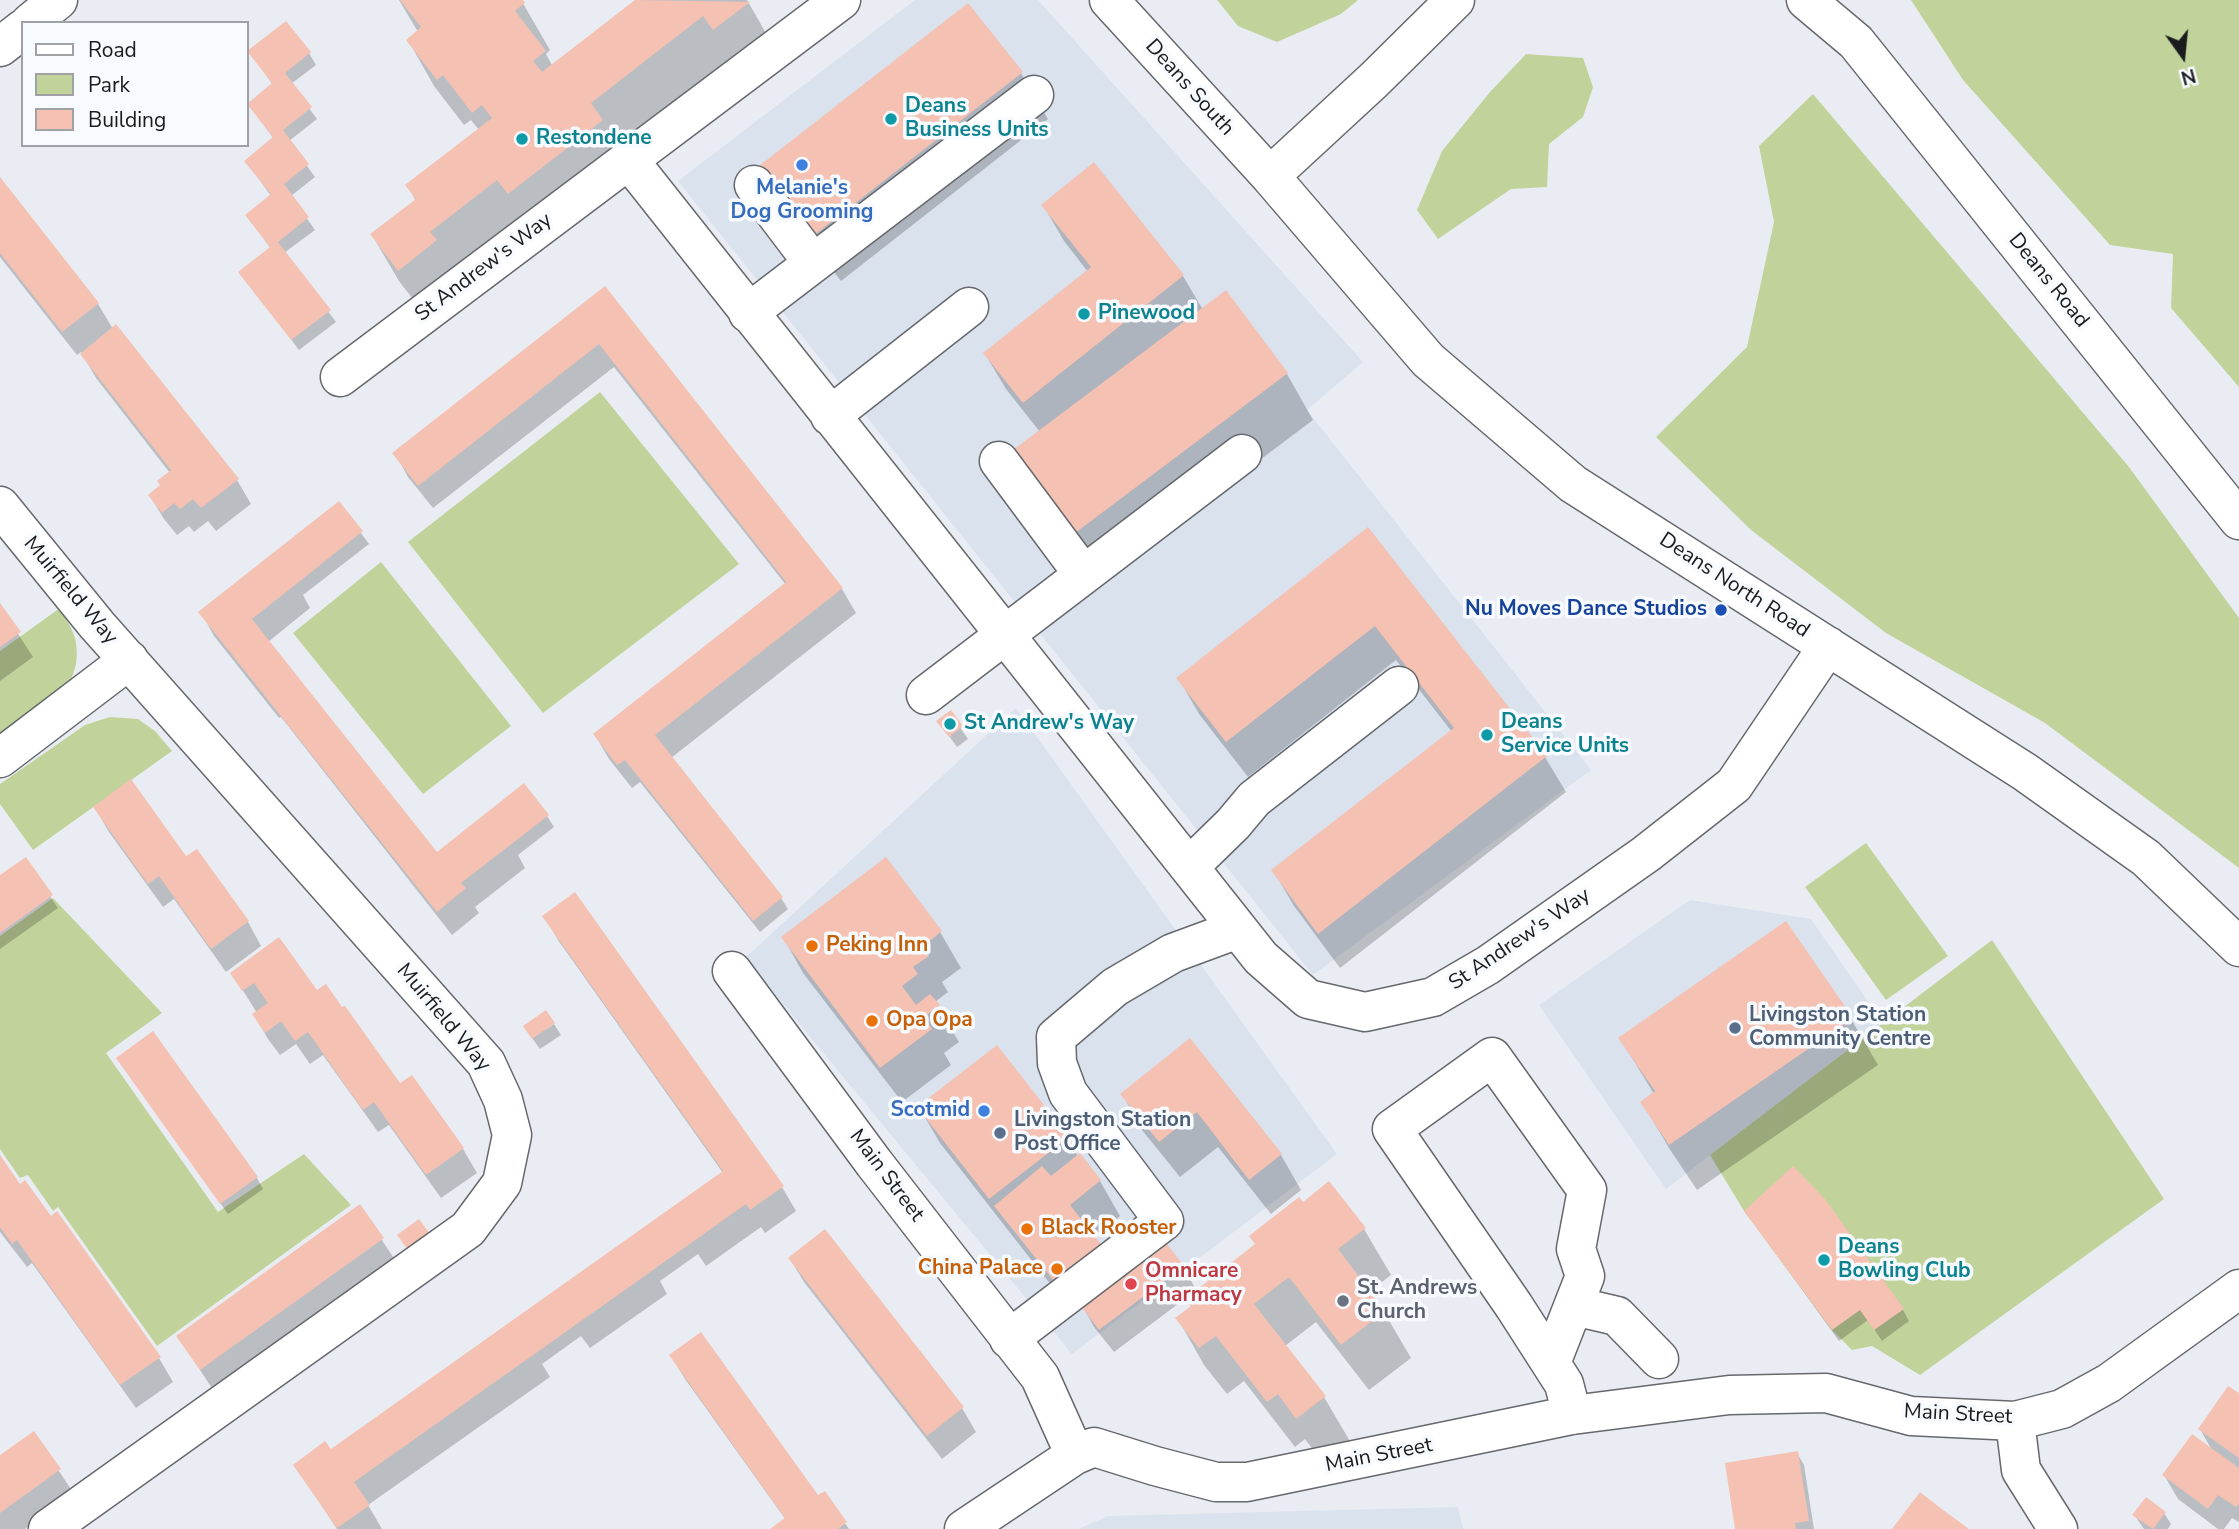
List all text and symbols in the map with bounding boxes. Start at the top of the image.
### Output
legend [21,21,248,147]
north arrow [2148,21,2218,91]
street label: Deans South [1139,35,1239,141]
text: Road [88,36,137,64]
text: N [2178,62,2199,91]
text: Park [88,71,130,99]
place label: Deans Business Units [905,94,1048,144]
text: Building [88,106,166,134]
marker: Deans Business Units [883,111,899,127]
place label: Restondene [536,126,652,152]
marker: Restondene [514,131,530,147]
marker: Melanie's Dog Grooming [794,157,810,173]
place label: Melanie's Dog Grooming [731,176,873,226]
street label: St Andrew's Way [411,208,557,328]
street label: Deans Road [2002,229,2094,333]
place label: Pinewood [1098,301,1195,327]
marker: Pinewood [1076,306,1092,322]
street label: Deans North Road [1654,528,1814,644]
street label: Muirfield Way [18,532,122,650]
place label: Nu Moves Dance Studios [1465,597,1707,623]
marker: Nu Moves Dance Studios [1713,602,1729,618]
place label: Deans Service Units [1501,710,1629,760]
place label: St Andrew's Way [964,711,1134,737]
marker: St Andrew's Way [942,716,958,732]
marker: Deans Service Units [1479,727,1495,743]
street label: St Andrew's Way [1445,883,1595,997]
place label: Peking Inn [826,933,928,959]
marker: Peking Inn [804,938,820,954]
street label: Muirfield Way [391,959,495,1077]
place label: Livingston Station Community Centre [1749,1003,1931,1053]
place label: Opa Opa [886,1008,973,1034]
marker: Opa Opa [864,1013,880,1029]
marker: Livingston Station Community Centre [1727,1020,1743,1036]
place label: Scotmid [891,1098,970,1124]
marker: Scotmid [976,1103,992,1119]
place label: Livingston Station Post Office [1014,1108,1191,1158]
street label: Main Street [843,1125,929,1227]
marker: Livingston Station Post Office [992,1125,1008,1141]
place label: Black Rooster [1041,1216,1177,1242]
marker: Black Rooster [1019,1221,1035,1237]
place label: Deans Bowling Club [1838,1235,1971,1285]
marker: Deans Bowling Club [1816,1252,1832,1268]
place label: China Palace [918,1256,1043,1282]
place label: Omnicare Pharmacy [1145,1259,1242,1309]
marker: China Palace [1049,1261,1065,1277]
marker: Omnicare Pharmacy [1123,1276,1139,1292]
place label: St. Andrews Church [1357,1276,1477,1326]
marker: St. Andrews Church [1335,1293,1351,1309]
street label: Main Street [1903,1400,2013,1430]
street label: Main Street [1323,1433,1435,1479]

